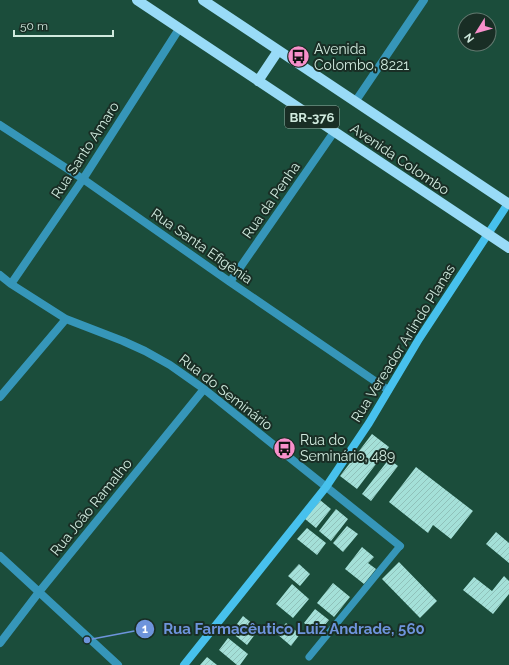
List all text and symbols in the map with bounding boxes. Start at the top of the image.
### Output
scale bar [14,12,113,38]
north arrow [457,12,497,52]
text: 50 m [20,19,48,33]
text: N [462,30,477,45]
place label: Avenida Colombo, 8221 [314,41,409,73]
bus stop icon: Avenida Colombo, 8221 [286,44,312,70]
street label: Rua Santo Amaro [48,99,122,201]
road number: BR-376 [285,106,339,128]
street label: Avenida Colombo [348,120,452,198]
street label: Rua da Penha [239,159,303,241]
street label: Rua Santa Efigênia [148,205,256,287]
street label: Rua Vereador Arlindo Planas [348,261,458,425]
street label: Rua do Seminário [176,351,276,433]
place label: Rua do Seminário, 489 [300,432,395,464]
bus stop icon: Rua do Seminário, 489 [272,435,298,461]
street label: Rua João Ramalho [47,455,135,559]
callout: Rua Farmacêutico Luiz Andrade, 560 [135,615,433,642]
text: Rua Farmacêutico Luiz Andrade, 560 [163,620,425,638]
text: 1 [142,622,148,636]

